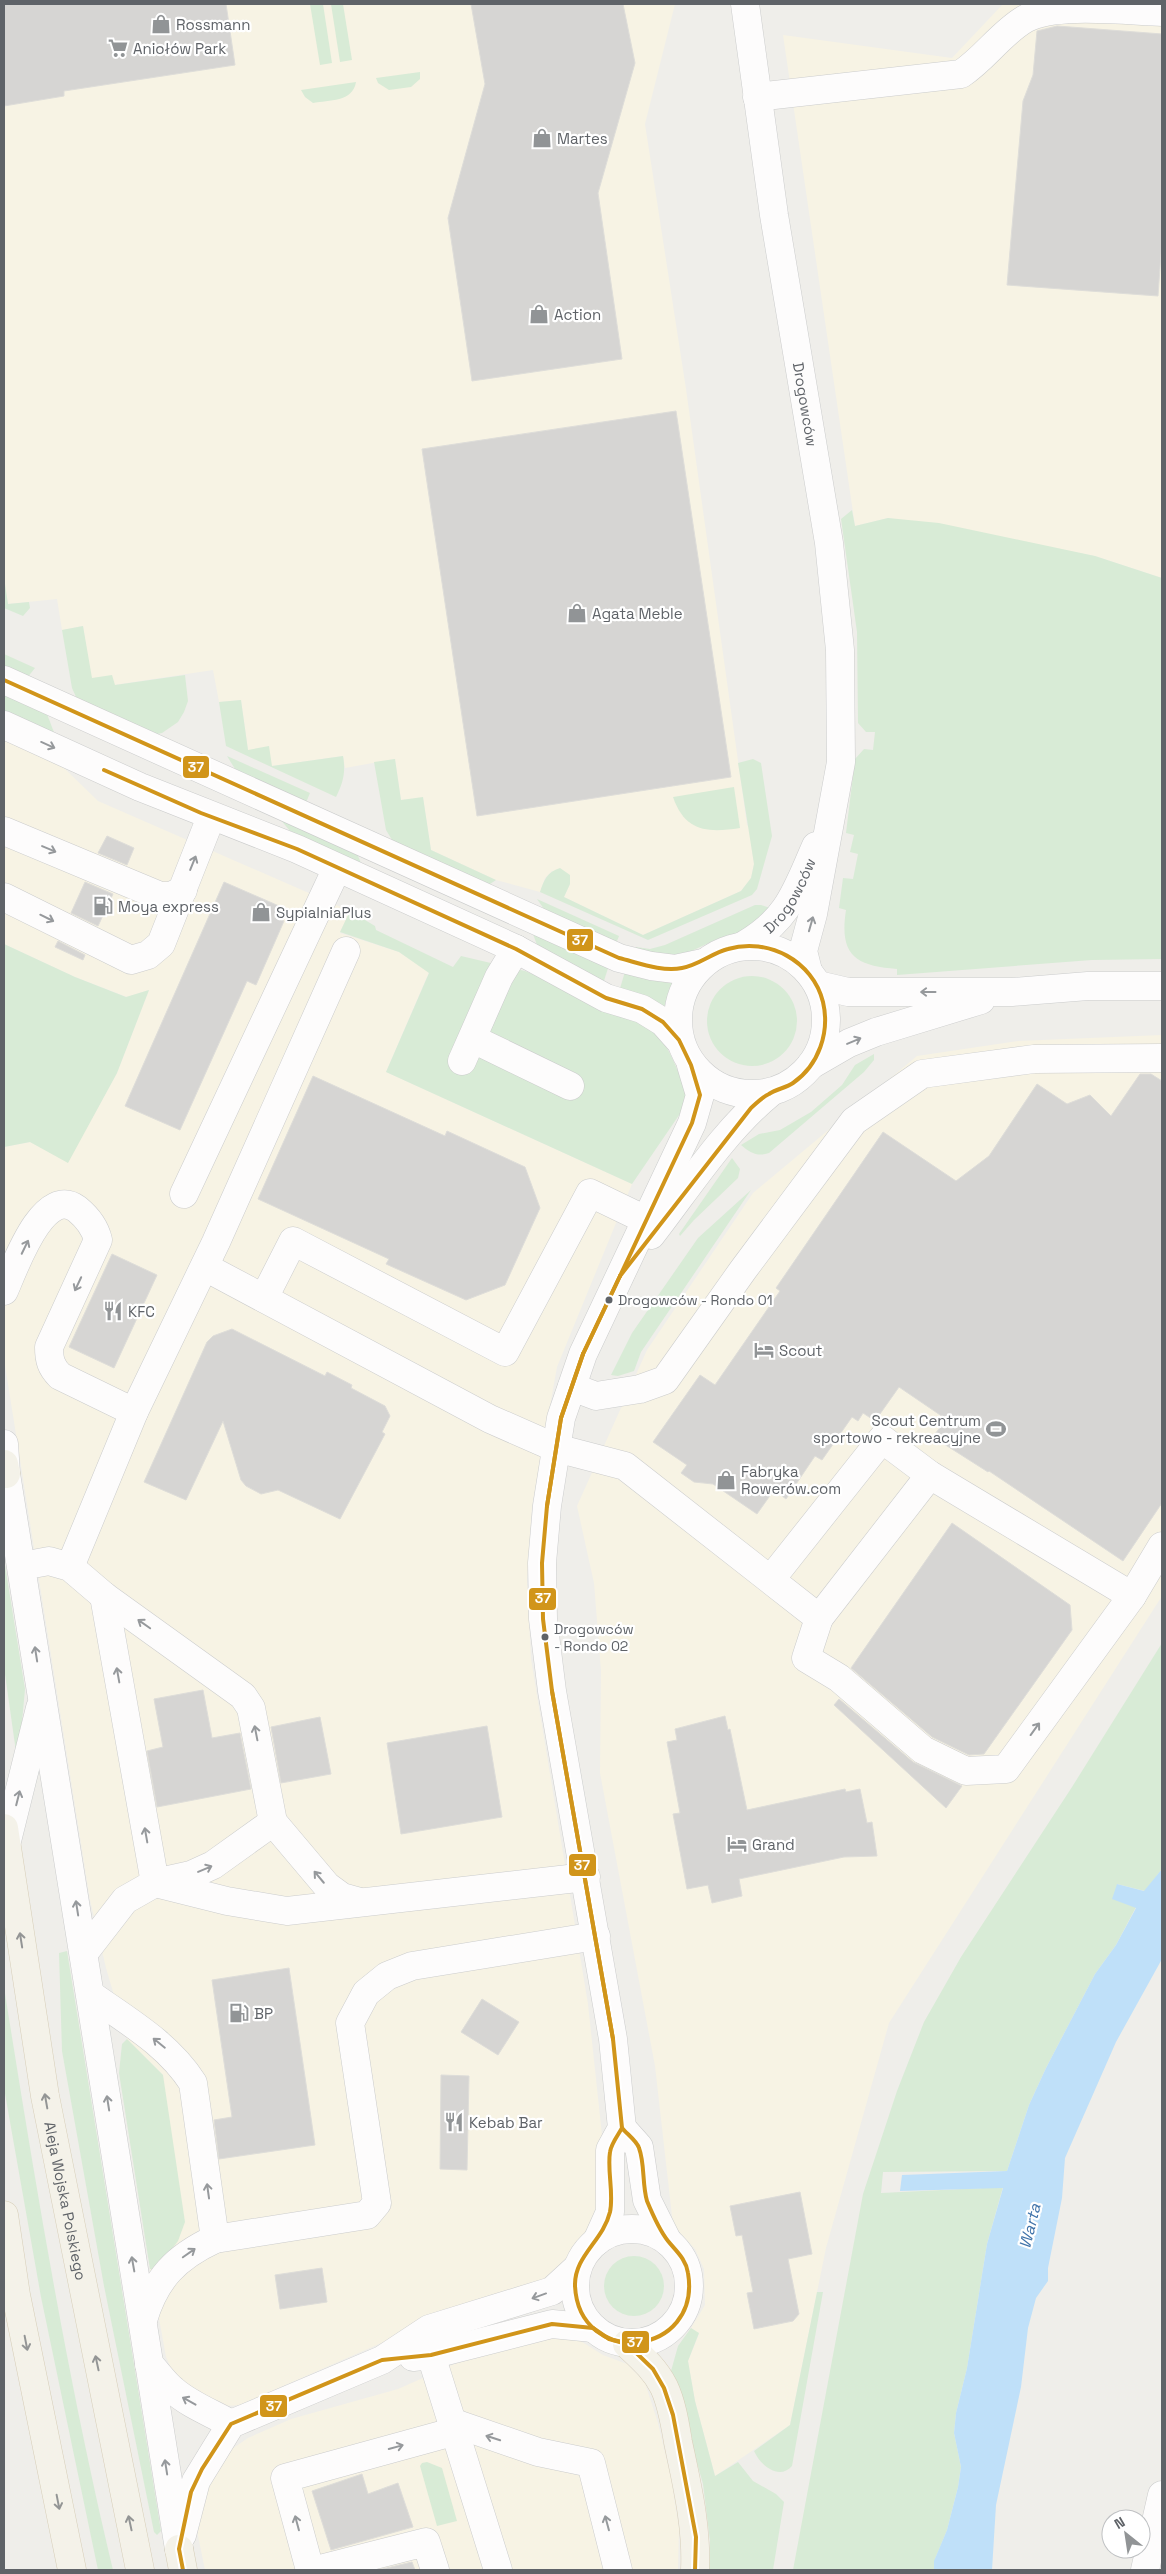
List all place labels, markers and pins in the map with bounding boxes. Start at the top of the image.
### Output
shop icon: Rossmann [150,13,172,35]
place label: Rossmann [176,15,250,34]
supermarket icon: Aniołów Park [107,37,129,59]
place label: Aniołów Park [133,39,226,58]
shop icon: Martes [531,127,553,149]
place label: Martes [557,129,608,148]
shop icon: Action [528,303,550,325]
place label: Action [554,305,601,324]
shop icon: Agata Meble [566,602,588,624]
place label: Agata Meble [592,604,683,623]
fuel station icon: Moya express [92,895,114,917]
place label: Moya express [118,897,219,916]
shop icon: SypialniaPlus [250,901,272,923]
place label: SypialniaPlus [276,903,371,922]
place label: Drogowców - Rondo 01 [618,1291,773,1309]
marker: Drogowców - Rondo 01 [604,1295,614,1305]
restaurant icon: KFC [102,1300,124,1322]
place label: KFC [128,1302,155,1321]
hotel icon: Scout [753,1339,775,1361]
place label: Scout [779,1341,823,1360]
place label: Scout Centrum sportowo - rekreacyjne [813,1411,981,1447]
sports icon: Scout Centrum sportowo - rekreacyjne [985,1418,1007,1440]
place label: Fabryka Rowerów.com [741,1462,841,1498]
shop icon: Fabryka Rowerów.com [715,1469,737,1491]
place label: Drogowców - Rondo 02 [554,1620,634,1655]
marker: Drogowców - Rondo 02 [540,1632,550,1642]
hotel icon: Grand [726,1833,748,1855]
place label: Grand [752,1835,795,1854]
fuel station icon: BP [228,2002,250,2024]
place label: BP [254,2004,273,2023]
restaurant icon: Kebab Bar [443,2111,465,2133]
place label: Kebab Bar [469,2113,543,2132]

